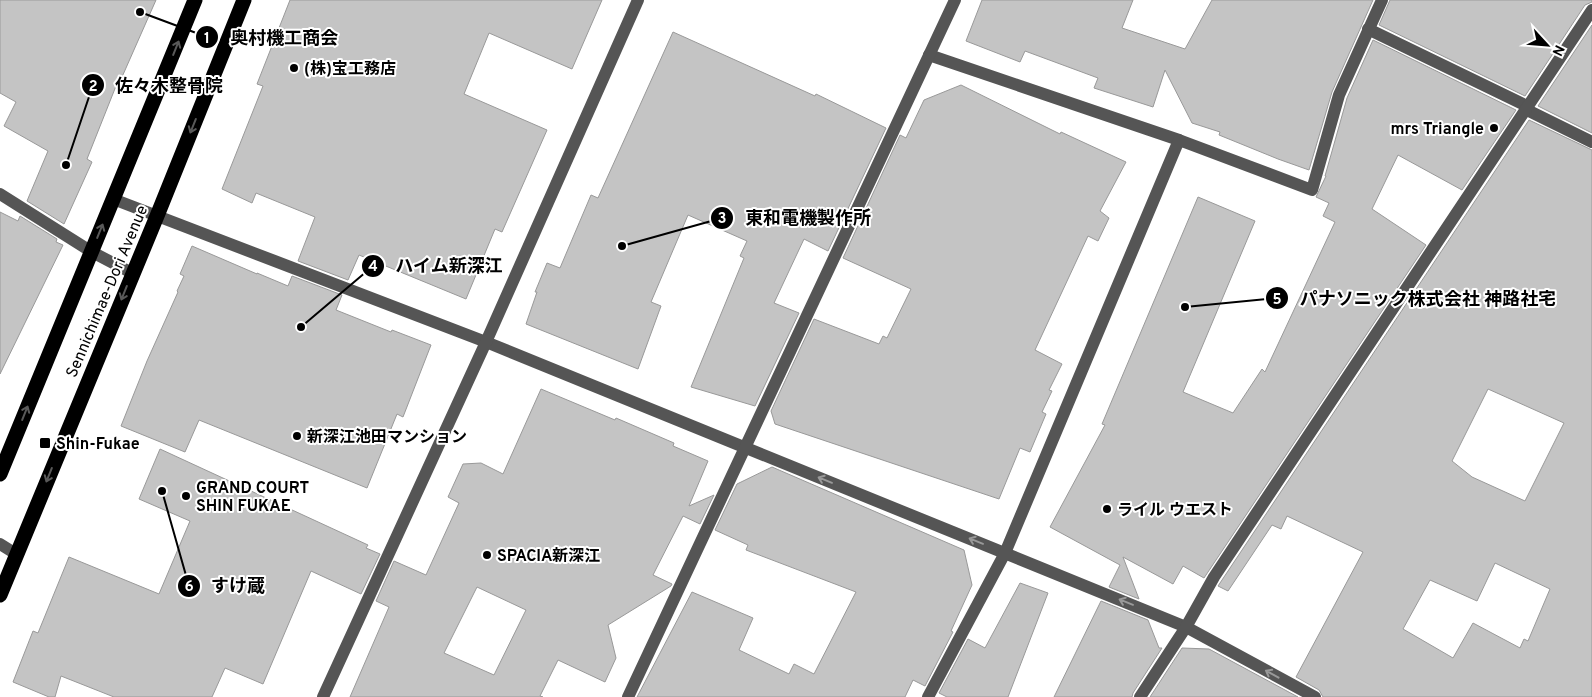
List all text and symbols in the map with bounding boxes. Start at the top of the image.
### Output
north arrow [1522,20,1572,70]
callout: 奥村機工商会 [195,21,348,54]
text: 奥村機工商会 [230,28,338,51]
text: 1 [204,30,210,49]
one-way arrow [171,41,181,56]
text: N [1547,42,1567,58]
place label: (株)宝工務店 [304,60,396,80]
marker: (株)宝工務店 [288,62,300,74]
callout: 佐々木整骨院 [80,69,233,102]
text: 佐々木整骨院 [115,76,223,99]
text: 2 [88,78,98,97]
one-way arrow [188,118,197,134]
place label: mrs Triangle [1390,120,1484,140]
marker: mrs Triangle [1488,122,1500,134]
callout: 東和電機製作所 [710,202,881,235]
street label: Sennichimae-Dori Avenue [62,203,153,381]
text: 東和電機製作所 [745,208,871,231]
text: 3 [718,210,727,229]
one-way arrow [96,224,106,239]
callout: ハイム新深江 [360,250,513,283]
text: ハイム新深江 [395,256,503,279]
text: 4 [368,258,378,277]
callout: パナソニック株式会社 神路社宅 [1265,282,1566,315]
one-way arrow [119,285,128,300]
text: パナソニック株式会社 神路社宅 [1300,289,1556,312]
text: 5 [1272,291,1282,310]
one-way arrow [21,406,31,421]
place label: 新深江池田マンション [307,428,467,448]
marker: 新深江池田マンション [291,430,303,442]
place label: Shin-Fukae [56,435,140,455]
marker: Shin-Fukae [38,436,52,450]
one-way arrow [43,467,53,482]
one-way arrow [818,475,833,484]
place label: GRAND COURT SHIN FUKAE [196,479,310,517]
marker: GRAND COURT SHIN FUKAE [180,490,192,502]
place label: ライル ウエスト [1117,501,1233,521]
marker: ライル ウエスト [1101,503,1113,515]
one-way arrow [969,536,984,545]
place label: SPACIA新深江 [497,547,600,567]
marker: SPACIA新深江 [481,549,493,561]
callout: すけ蔵 [176,569,275,602]
text: すけ蔵 [211,576,265,599]
text: 6 [184,578,194,597]
one-way arrow [1119,597,1134,607]
one-way arrow [1265,668,1280,678]

